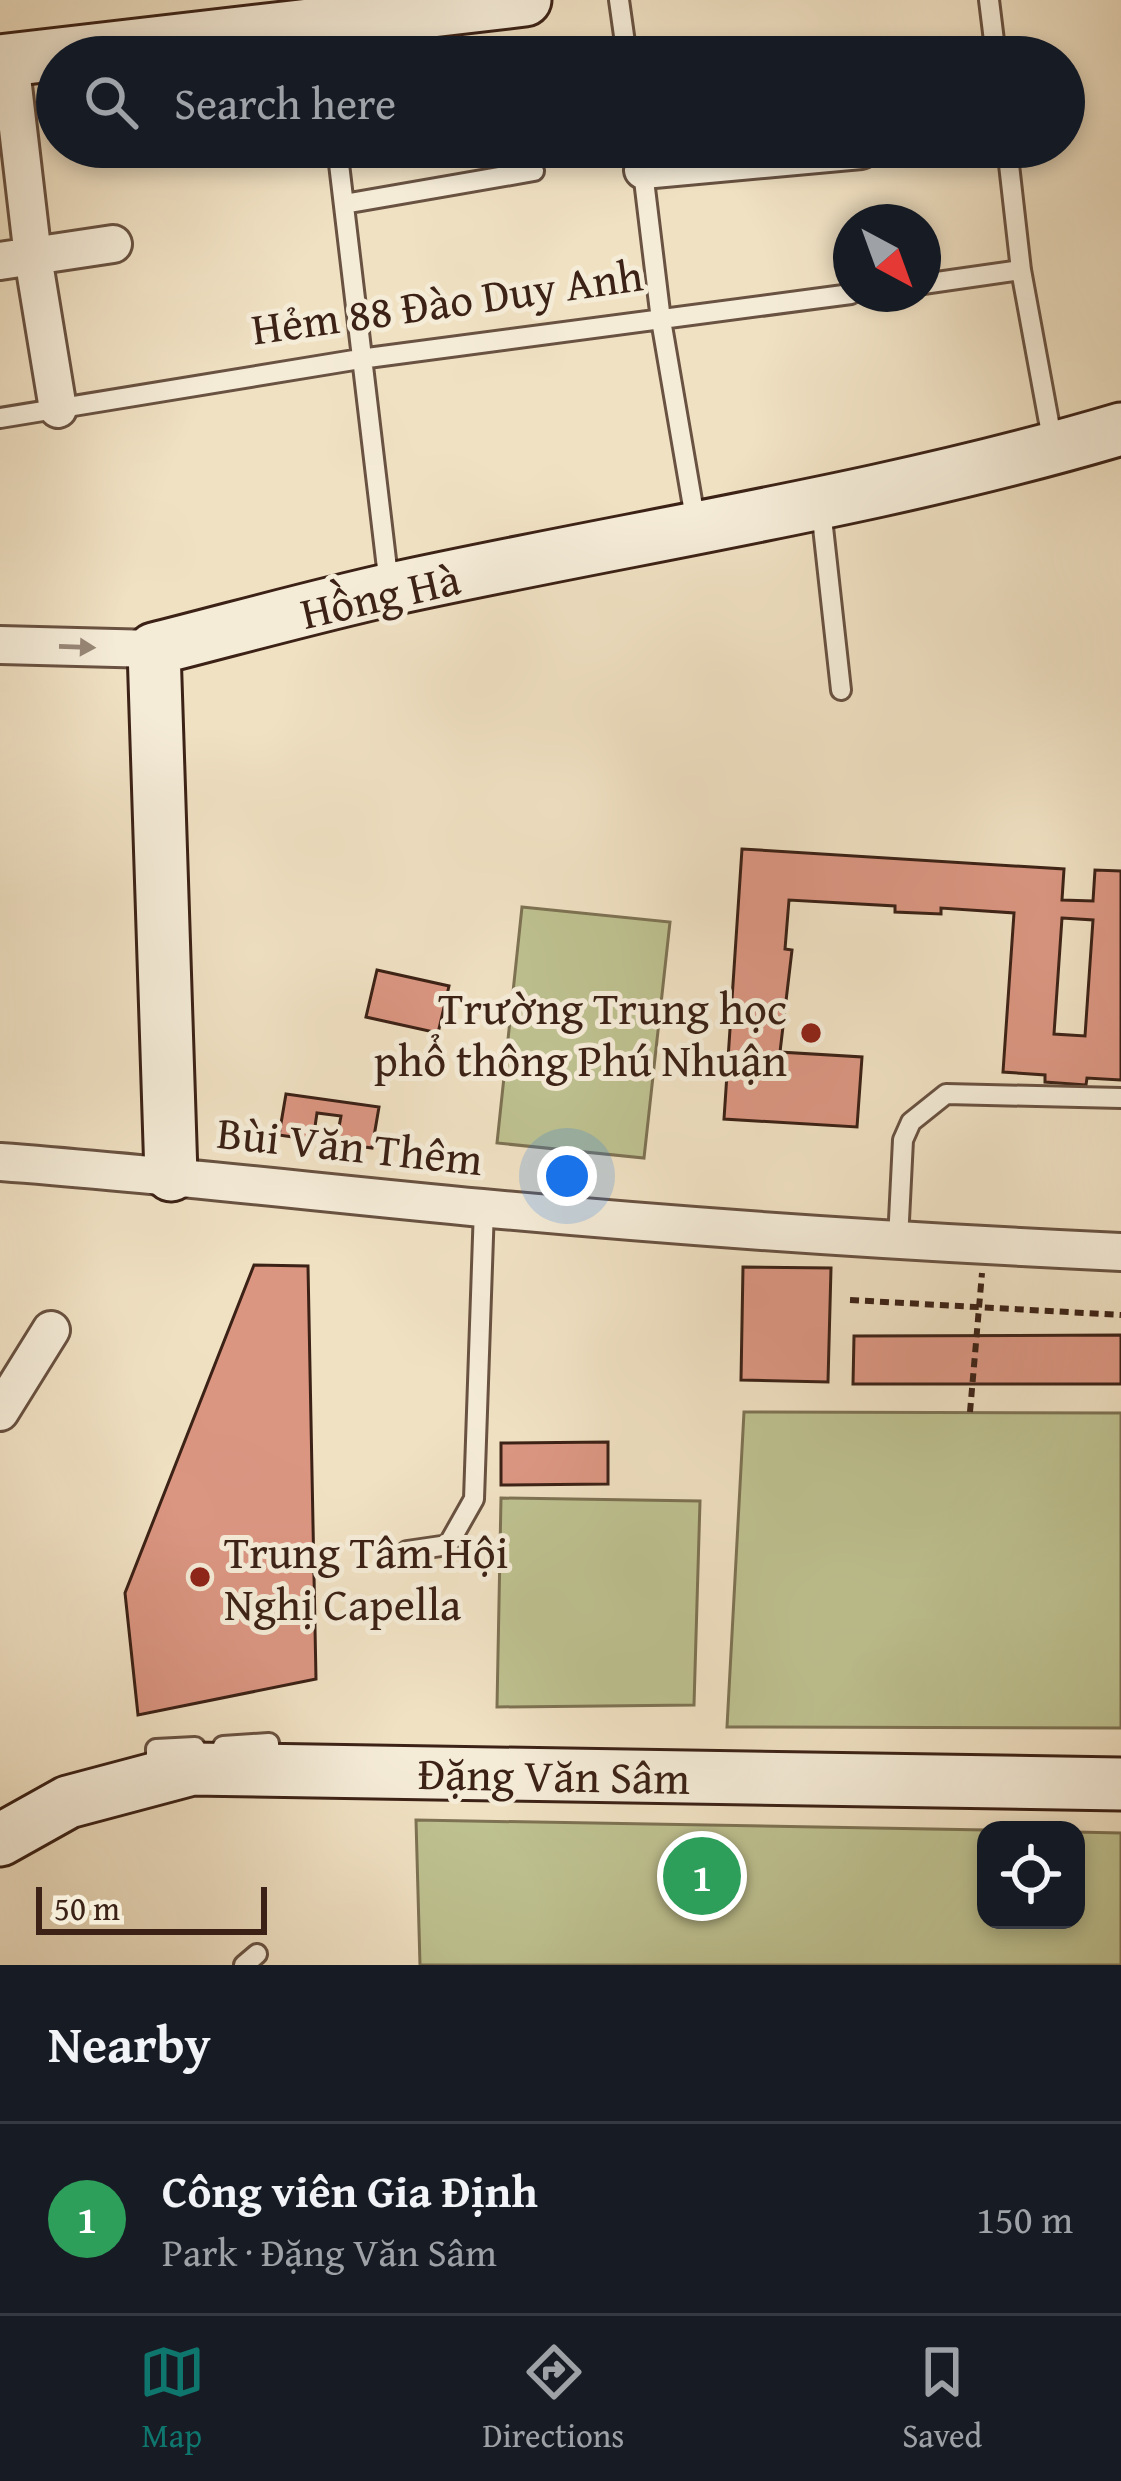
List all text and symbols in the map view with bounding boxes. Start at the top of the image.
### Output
search box [36,36,1085,168]
icon: search [78,69,144,135]
text: Search here [174,70,396,135]
north arrow [833,204,941,312]
street label: Hẻm 88 Đào Duy Anh [247,241,647,361]
street label: Hồng Hà [294,545,466,645]
one-way arrow [59,638,97,657]
place label: Trường Trung học phổ thông Phú Nhuận [374,975,787,1092]
marker: Trường Trung học phổ thông Phú Nhuận [798,1020,824,1046]
street label: Bùi Văn Thêm [214,1099,486,1191]
your location [537,1146,597,1206]
place label: Trung Tâm Hội Nghị Capella [224,1519,508,1636]
marker: Trung Tâm Hội Nghị Capella [187,1564,213,1590]
street label: Đặng Văn Sâm [417,1740,691,1810]
map controls [977,1821,1085,1929]
button: locate [977,1821,1085,1929]
pin: 1 [663,1831,741,1921]
scale bar [36,1881,267,1934]
text: 50 m [54,1884,120,1932]
text: Nearby [48,2006,211,2081]
text: Công viên Gia Định [162,2158,538,2223]
text: 1 [77,2190,97,2247]
text: 150 m [976,2190,1073,2247]
text: Park · Đặng Văn Sâm [162,2223,497,2280]
tab: Map [139,2339,205,2459]
tab: Directions [483,2339,624,2459]
tab: Saved [902,2339,982,2459]

